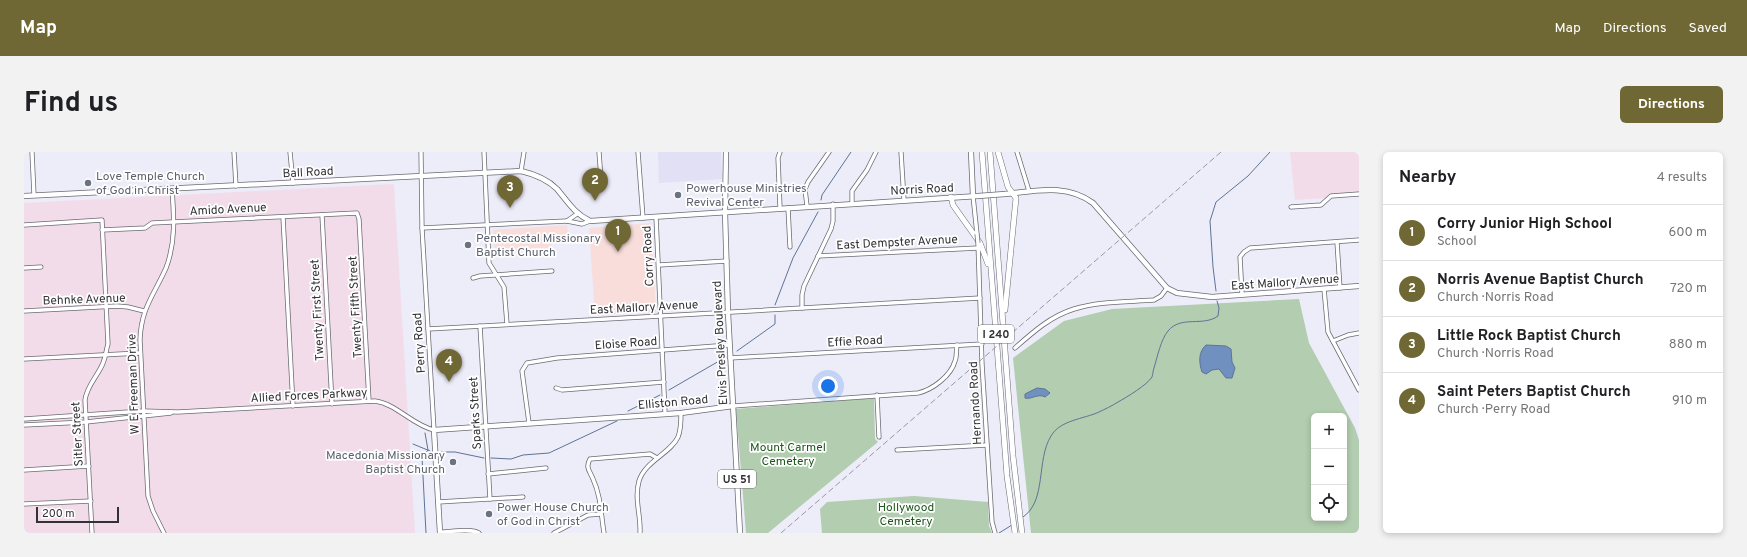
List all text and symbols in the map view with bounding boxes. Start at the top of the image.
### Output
text: Map [20,16,57,40]
text: Map [1555,20,1581,37]
text: Directions [1603,20,1667,37]
text: Saved [1689,20,1727,37]
text: Find us [24,86,118,122]
button: Directions [1620,86,1723,123]
street label: Ball Road [282,164,334,182]
text: Nearby [1399,167,1456,189]
pin: 2 [582,168,608,201]
place label: Love Temple Church of God in Christ [96,169,205,199]
text: 4 results [1657,170,1707,186]
pin: 3 [497,175,523,208]
marker: Love Temple Church of God in Christ [83,178,93,188]
street label: Norris Road [890,180,954,200]
place label: Powerhouse Ministries Revival Center [686,181,807,211]
marker: Powerhouse Ministries Revival Center [673,190,683,200]
street label: Amido Avenue [189,200,267,220]
text: Corry Junior High School [1437,215,1612,234]
pin: 1 [605,219,631,252]
street label: Corry Road [639,225,659,287]
text: 1 [1409,225,1415,241]
text: 600 m [1669,225,1707,241]
place label: Pentecostal Missionary Baptist Church [476,231,601,261]
street label: East Dempster Avenue [836,232,958,254]
text: School [1437,234,1477,250]
marker: Pentecostal Missionary Baptist Church [463,240,473,250]
street label: Twenty Fifth Street [345,255,367,359]
street label: Twenty First Street [307,259,329,361]
street label: East Mallory Avenue [1230,271,1340,295]
text: Norris Avenue Baptist Church [1437,271,1644,290]
street label: Elvis Presley Boulevard [710,280,732,406]
text: 2 [1408,281,1416,297]
text: 720 m [1670,281,1707,297]
text: Church · Norris Road [1437,290,1554,306]
street label: Behnke Avenue [42,291,126,309]
street label: East Mallory Avenue [589,297,699,319]
street label: Perry Road [410,312,430,374]
road number: I 240 [978,325,1014,343]
text: Little Rock Baptist Church [1437,327,1621,346]
street label: W E Freeman Drive [124,333,144,435]
street label: Effie Road [827,333,883,351]
street label: Eloise Road [594,334,658,354]
text: 3 [1408,337,1416,353]
text: 880 m [1669,337,1707,353]
text: Church · Norris Road [1437,346,1554,362]
pin: 4 [436,349,462,382]
street label: Hernando Road [966,361,986,445]
street label: Sparks Street [466,376,486,450]
your location [818,376,838,396]
text: Saint Peters Baptist Church [1437,383,1631,402]
street label: Allied Forces Parkway [250,385,368,407]
street label: Elliston Road [637,392,709,414]
text: 4 [1408,393,1416,409]
text: 910 m [1672,393,1707,409]
street label: Sitler Street [68,401,88,467]
text: Church · Perry Road [1437,402,1550,418]
map controls [1311,413,1347,521]
button: + [1311,413,1347,449]
park label: Mount Carmel Cemetery [750,440,826,470]
place label: Macedonia Missionary Baptist Church [326,448,445,478]
button: − [1311,449,1347,485]
marker: Macedonia Missionary Baptist Church [448,457,458,467]
road number: US 51 [718,470,756,488]
button: locate [1311,485,1347,521]
place label: Power House Church of God in Christ [497,500,609,530]
park label: Hollywood Cemetery [878,500,934,530]
scale bar [36,505,119,524]
text: 200 m [42,507,75,521]
marker: Power House Church of God in Christ [484,509,494,519]

